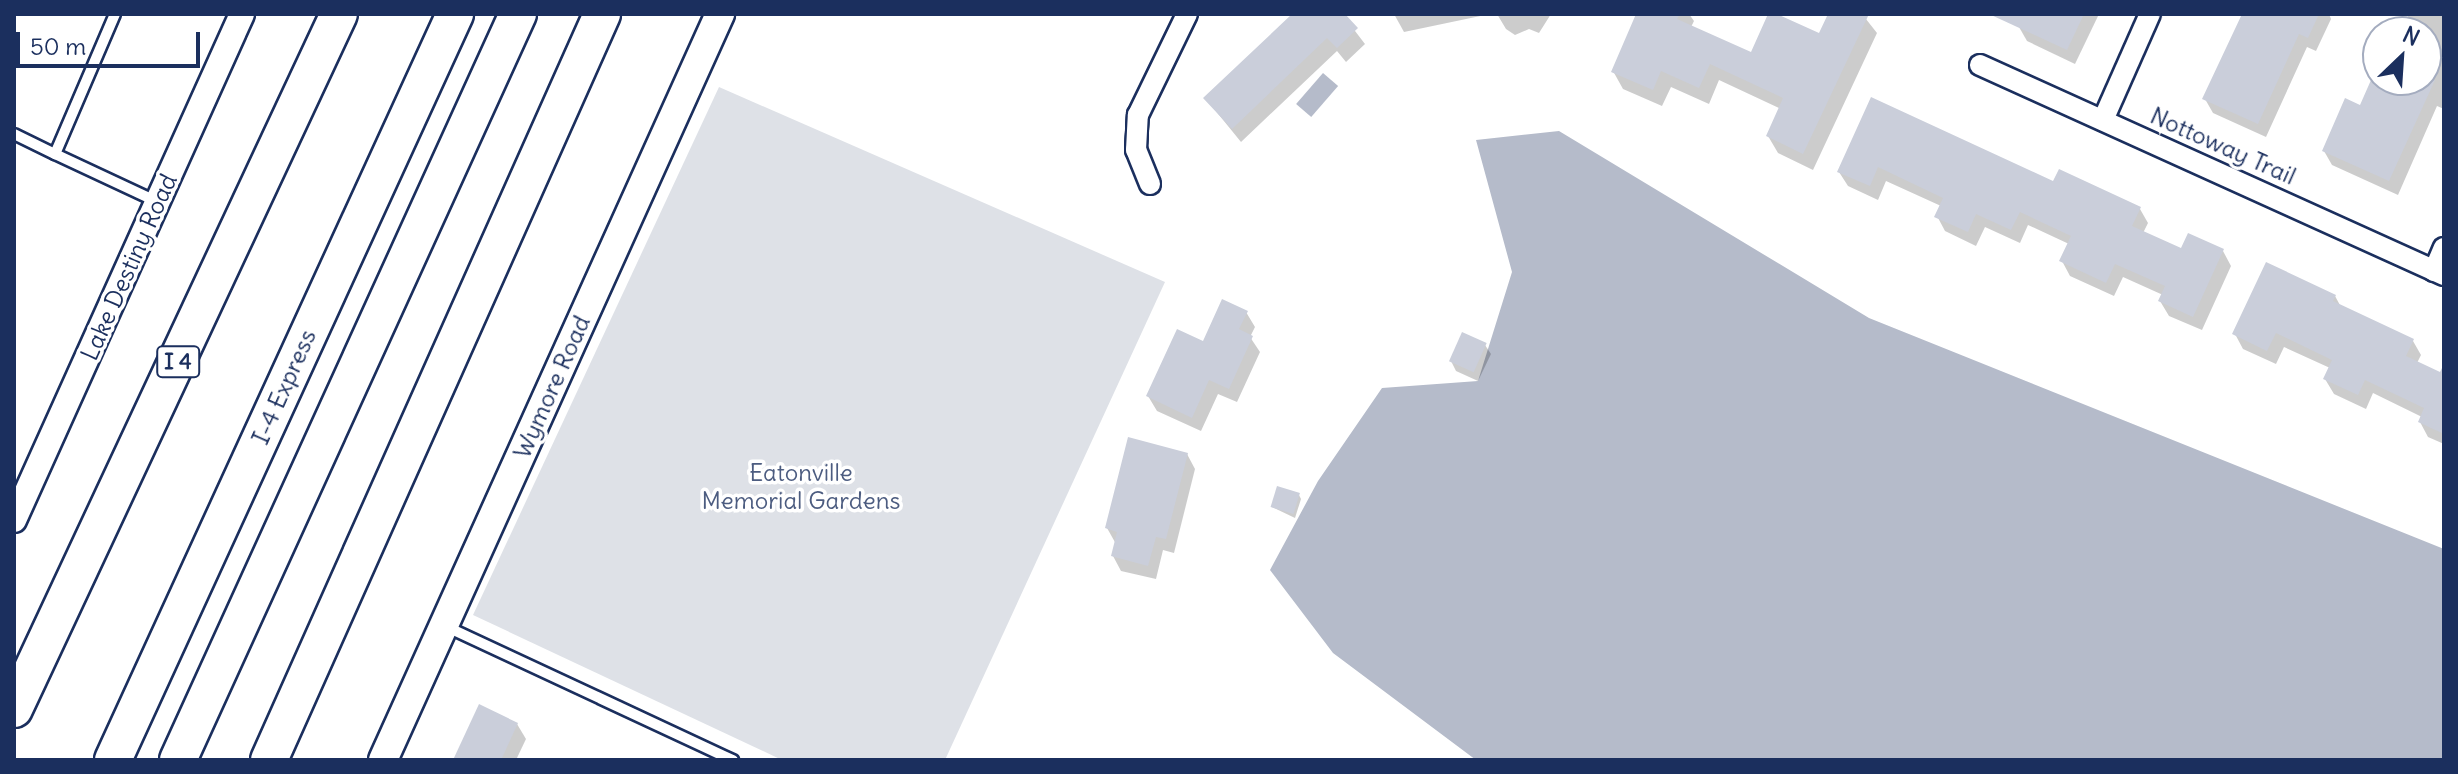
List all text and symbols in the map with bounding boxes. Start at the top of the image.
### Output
scale bar [20,16,204,66]
north arrow [2362,16,2442,96]
text: N [2398,20,2424,52]
text: 50 m [30,31,86,61]
street label: Nottoway Trail [2146,101,2300,191]
street label: Lake Destiny Road [75,169,183,365]
street label: Wymore Road [508,311,596,463]
street label: I-4 Express [246,325,322,449]
road number: I 4 [156,344,200,380]
park label: Eatonville Memorial Gardens [701,459,901,515]

